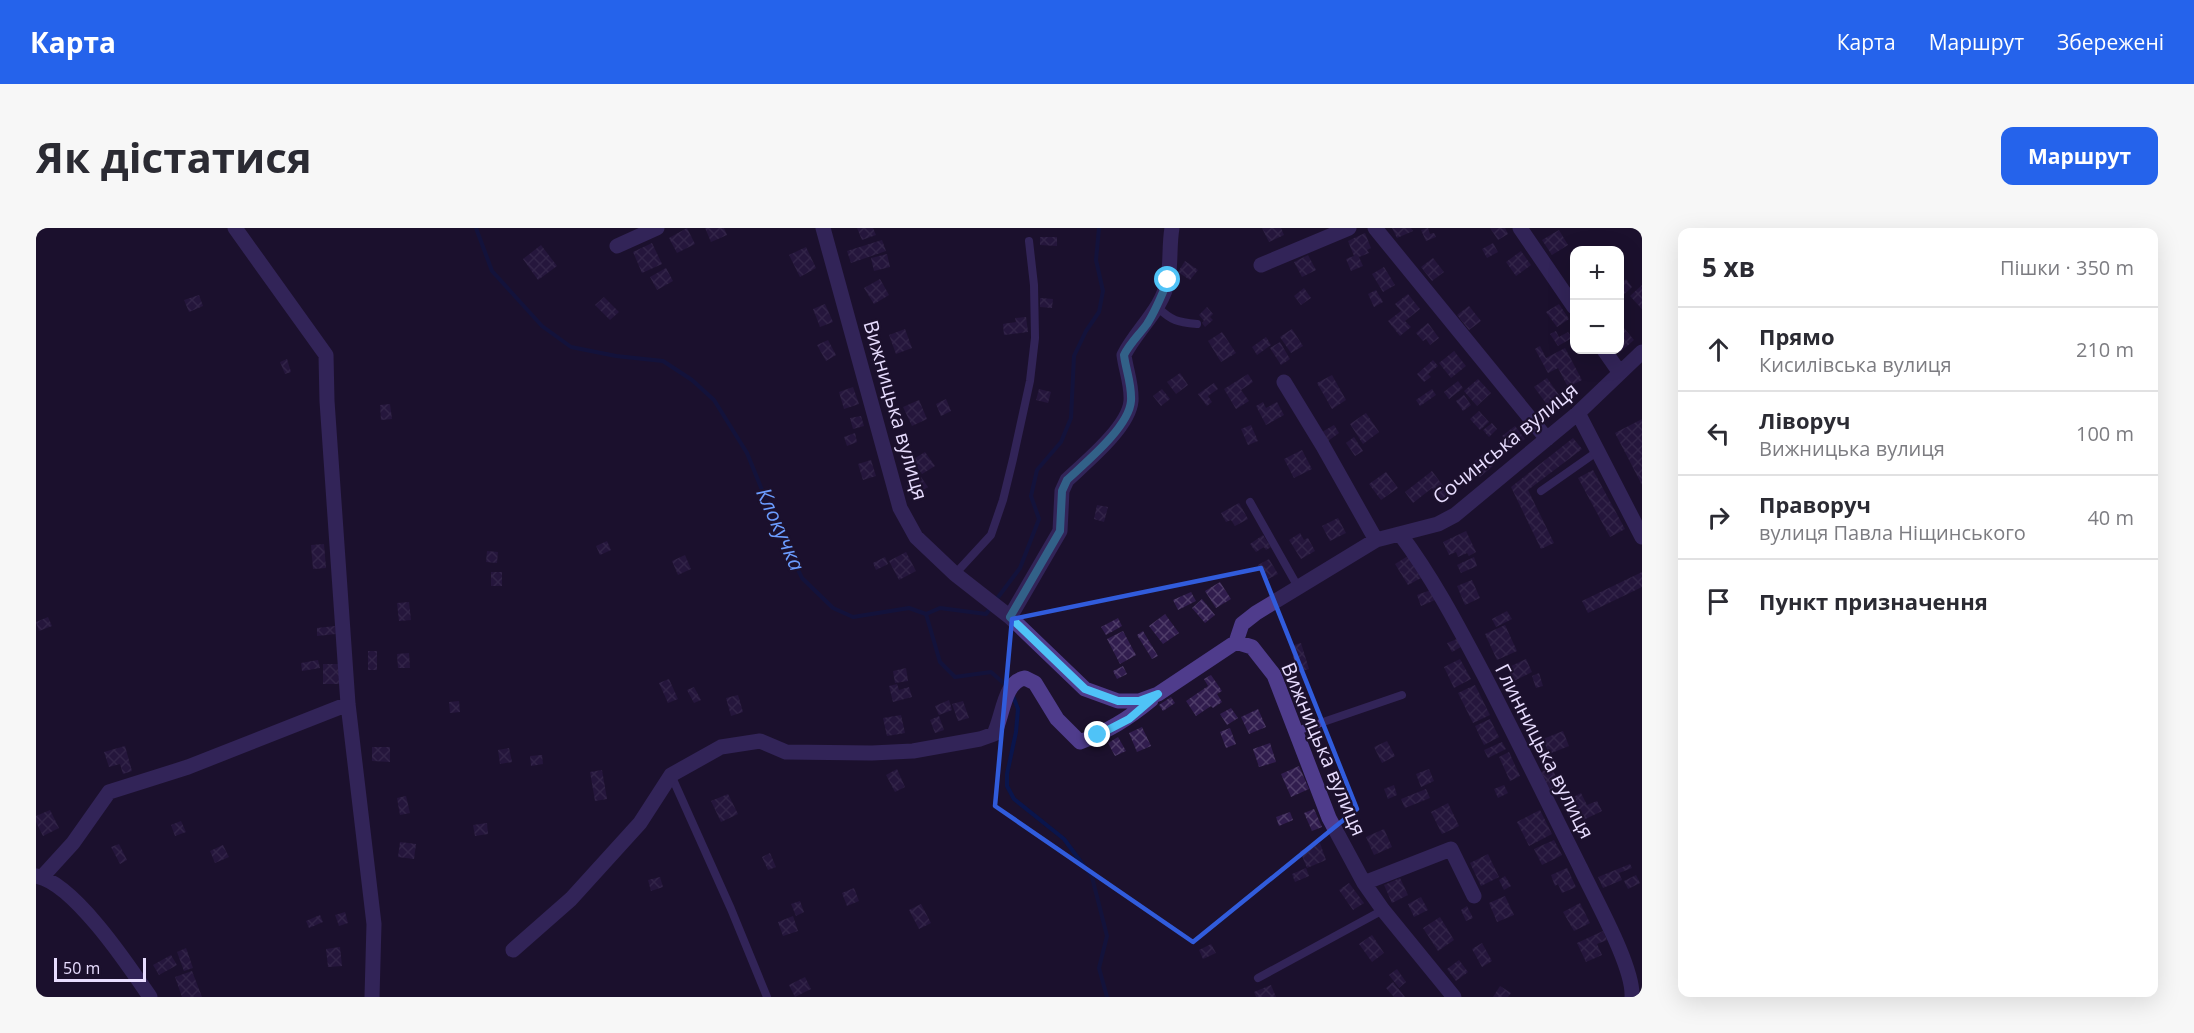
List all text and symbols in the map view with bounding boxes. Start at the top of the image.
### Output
text: Карта [30,23,116,61]
text: Карта [1837,28,1896,56]
text: Маршрут [1929,28,2024,56]
text: Збережені [2057,28,2164,56]
button: Маршрут [2001,127,2158,185]
text: Як дістатися [36,128,312,185]
map controls [1570,246,1624,354]
button: + [1570,246,1624,300]
text: 5 хв [1702,249,1755,285]
text: Пішки · 350 m [2000,254,2134,281]
route start [1154,266,1180,292]
button: − [1570,300,1624,354]
street label: Вижницька вулиця [857,317,935,503]
text: Прямо [1759,321,1835,351]
icon: ahead [1702,333,1735,366]
text: 210 m [2076,336,2134,363]
text: Кисилівська вулиця [1759,351,1951,378]
street label: Сочинська вулиця [1427,376,1583,510]
text: Ліворуч [1759,405,1850,435]
icon: left [1702,417,1735,450]
text: 100 m [2076,420,2134,447]
text: Вижницька вулиця [1759,435,1945,462]
water label: Клокучка [750,483,812,575]
text: Праворуч [1759,489,1871,519]
icon: right [1702,501,1735,534]
text: 40 m [2087,504,2134,531]
text: вулиця Павла Ніщинського [1759,519,2026,546]
icon: arrive [1702,585,1735,618]
text: Пункт призначення [1759,586,1988,616]
street label: Вижницька вулиця [1275,658,1373,840]
street label: Глинницька вулиця [1489,659,1601,843]
route end [1084,721,1110,747]
scale bar [54,955,146,982]
text: 50 m [63,957,100,979]

